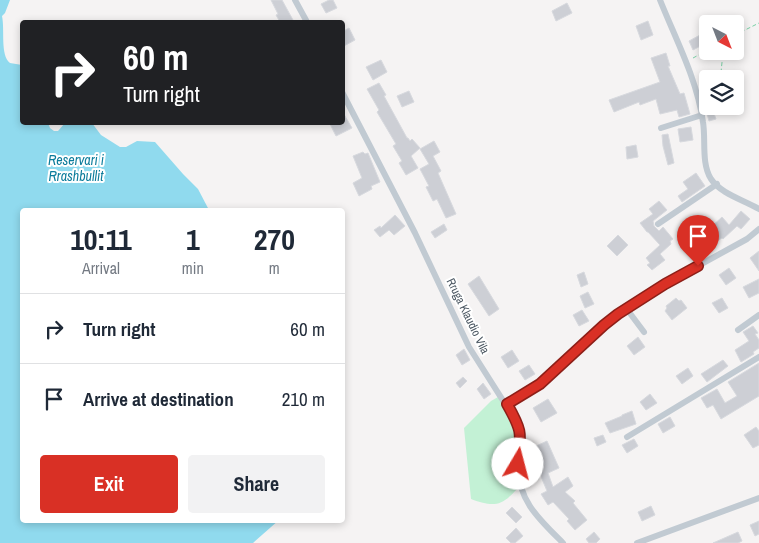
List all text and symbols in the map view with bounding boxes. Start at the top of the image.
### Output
north arrow [699,15,744,60]
map controls [699,15,744,115]
text: 60 m [123,34,188,81]
icon: right [40,40,105,105]
button: layers [699,70,744,115]
text: Turn right [123,79,200,109]
water label: Reservari i Rrashbullit [48,151,105,185]
pin [677,215,719,266]
text: 10:11 [70,219,132,259]
text: 1 [186,219,200,259]
text: 270 [254,219,295,259]
icon: arrive [684,222,712,250]
text: Arrival [82,257,120,279]
text: min [182,257,204,279]
text: m [269,257,280,279]
street label: Rruga Klaudio Vila [443,275,493,357]
icon: right [40,315,68,343]
text: Turn right [83,316,155,342]
text: 60 m [290,316,325,342]
icon: arrive [40,385,68,413]
text: Arrive at destination [83,386,234,412]
text: 210 m [282,386,325,412]
position arrow [491,437,543,489]
button: Exit [40,455,178,513]
button: Share [188,455,325,513]

